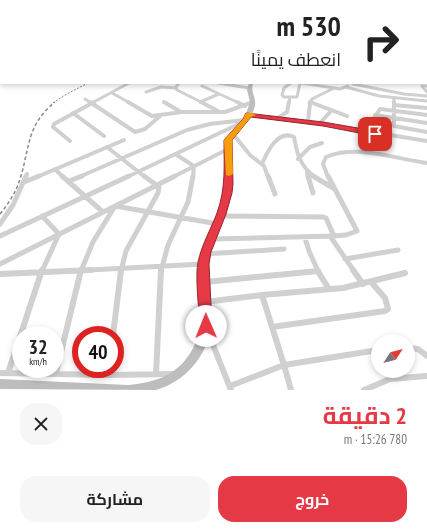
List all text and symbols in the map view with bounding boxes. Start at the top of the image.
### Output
text: 530 m [277,7,341,44]
icon: right [355,16,407,68]
text: انعطف يمينًا [251,48,341,71]
pin [358,117,392,151]
icon: arrive [364,123,386,145]
position arrow [185,305,227,347]
speed limit sign: 40 [72,326,124,378]
text: 32 [28,334,48,360]
north arrow [371,334,415,378]
map controls [371,334,415,378]
text: km/h [29,355,47,368]
text: 2 دقيقة [323,400,407,431]
button: close [20,403,62,445]
text: 780 m · 15:26 [344,431,407,448]
button: مشاركة [20,476,210,522]
button: خروج [218,476,407,522]

